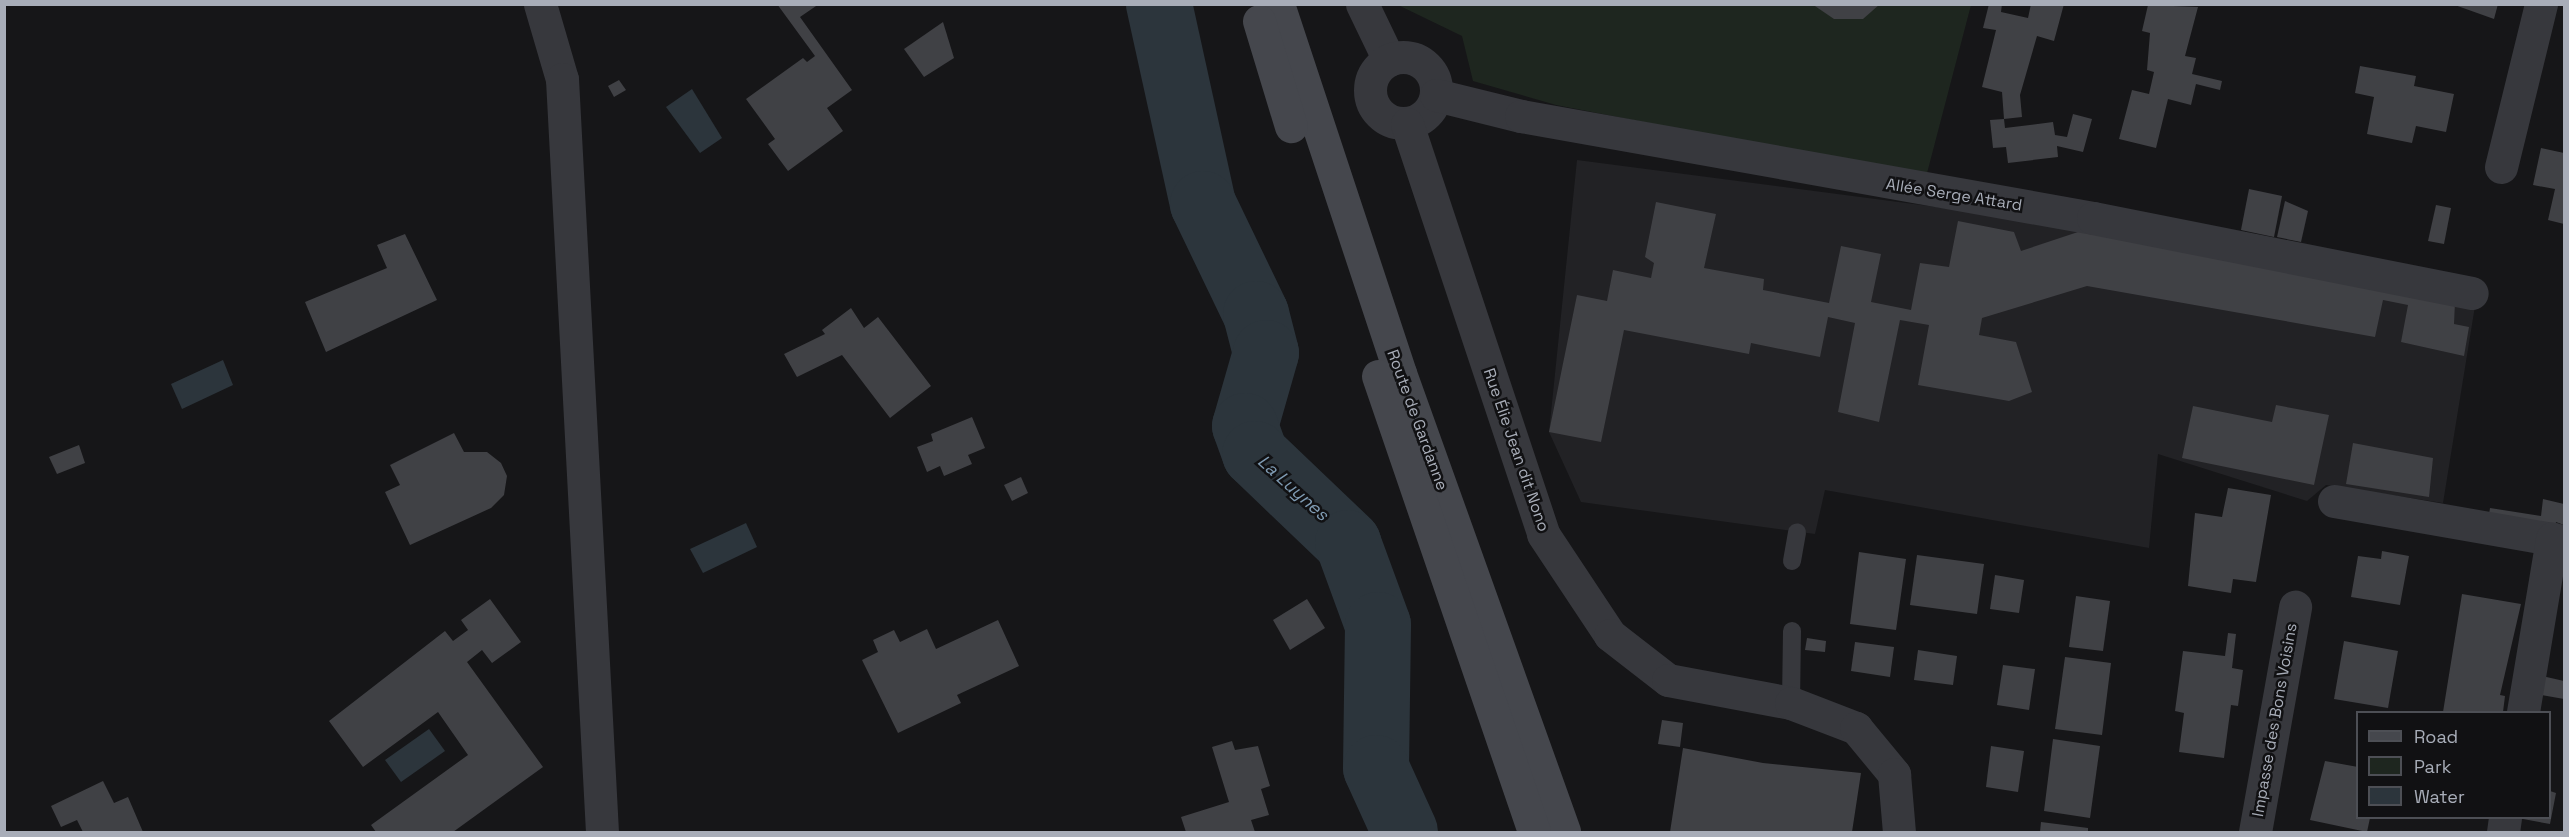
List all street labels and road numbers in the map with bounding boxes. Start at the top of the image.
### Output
street label: Allée Serge Attard [1884,175,2024,215]
street label: Route de Gardanne [1383,347,1451,493]
street label: Rue Élie Jean dit Nono [1479,366,1553,534]
street label: Impasse des Bons Voisins [2248,622,2302,818]

